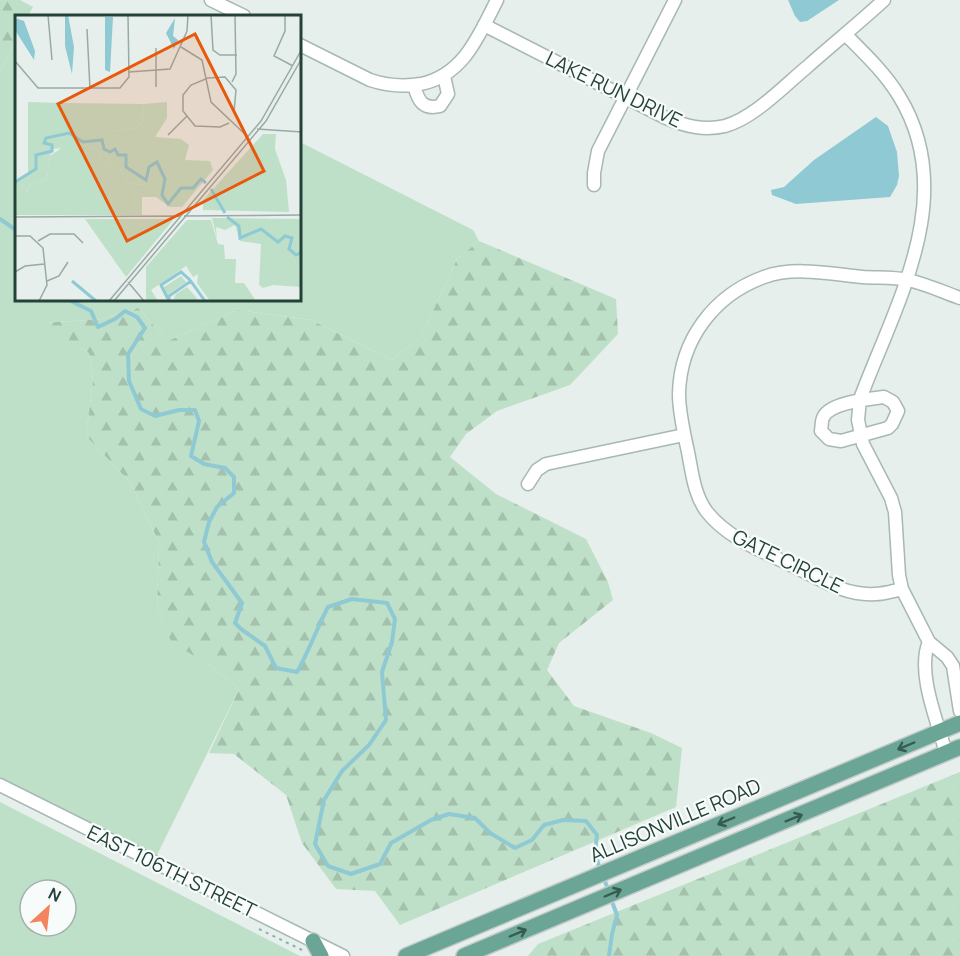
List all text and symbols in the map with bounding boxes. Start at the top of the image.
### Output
inset map [15,15,302,302]
street label: LAKE RUN DRIVE [541,44,687,134]
street label: GATE CIRCLE [728,523,848,599]
one-way arrow [897,741,916,752]
street label: ALLISONVILLE ROAD [585,772,765,868]
one-way arrow [784,812,802,823]
one-way arrow [718,816,736,827]
street label: EAST 106TH STREET [83,818,261,924]
north arrow [18,878,78,938]
text: N [45,882,65,907]
one-way arrow [604,887,622,898]
one-way arrow [509,927,527,938]

